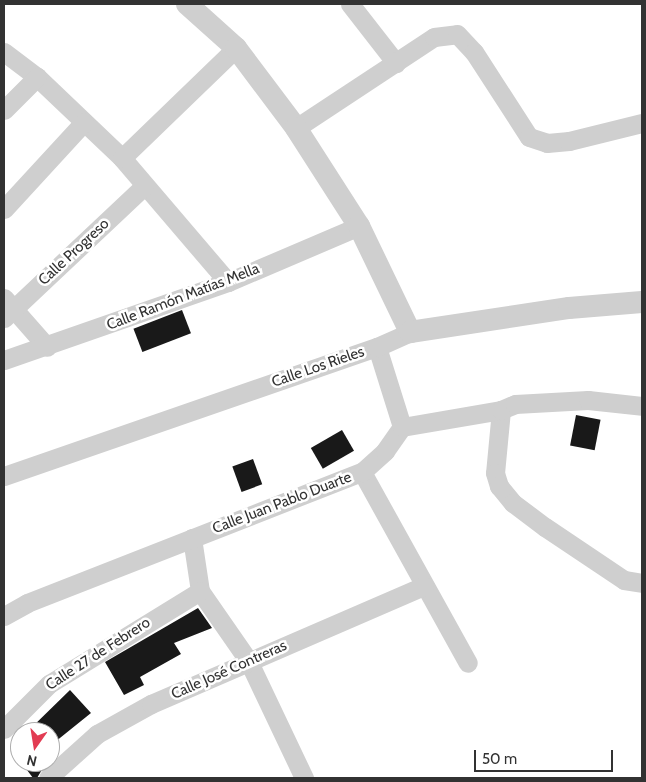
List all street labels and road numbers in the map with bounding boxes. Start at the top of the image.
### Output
street label: Calle Progreso [35,215,113,289]
street label: Calle Ramón Matías Mella [104,260,262,334]
street label: Calle Los Rieles [269,343,367,391]
street label: Calle Juan Pablo Duarte [210,468,354,538]
street label: Calle 27 de Febrero [42,614,154,694]
street label: Calle José Contreras [168,636,290,704]

